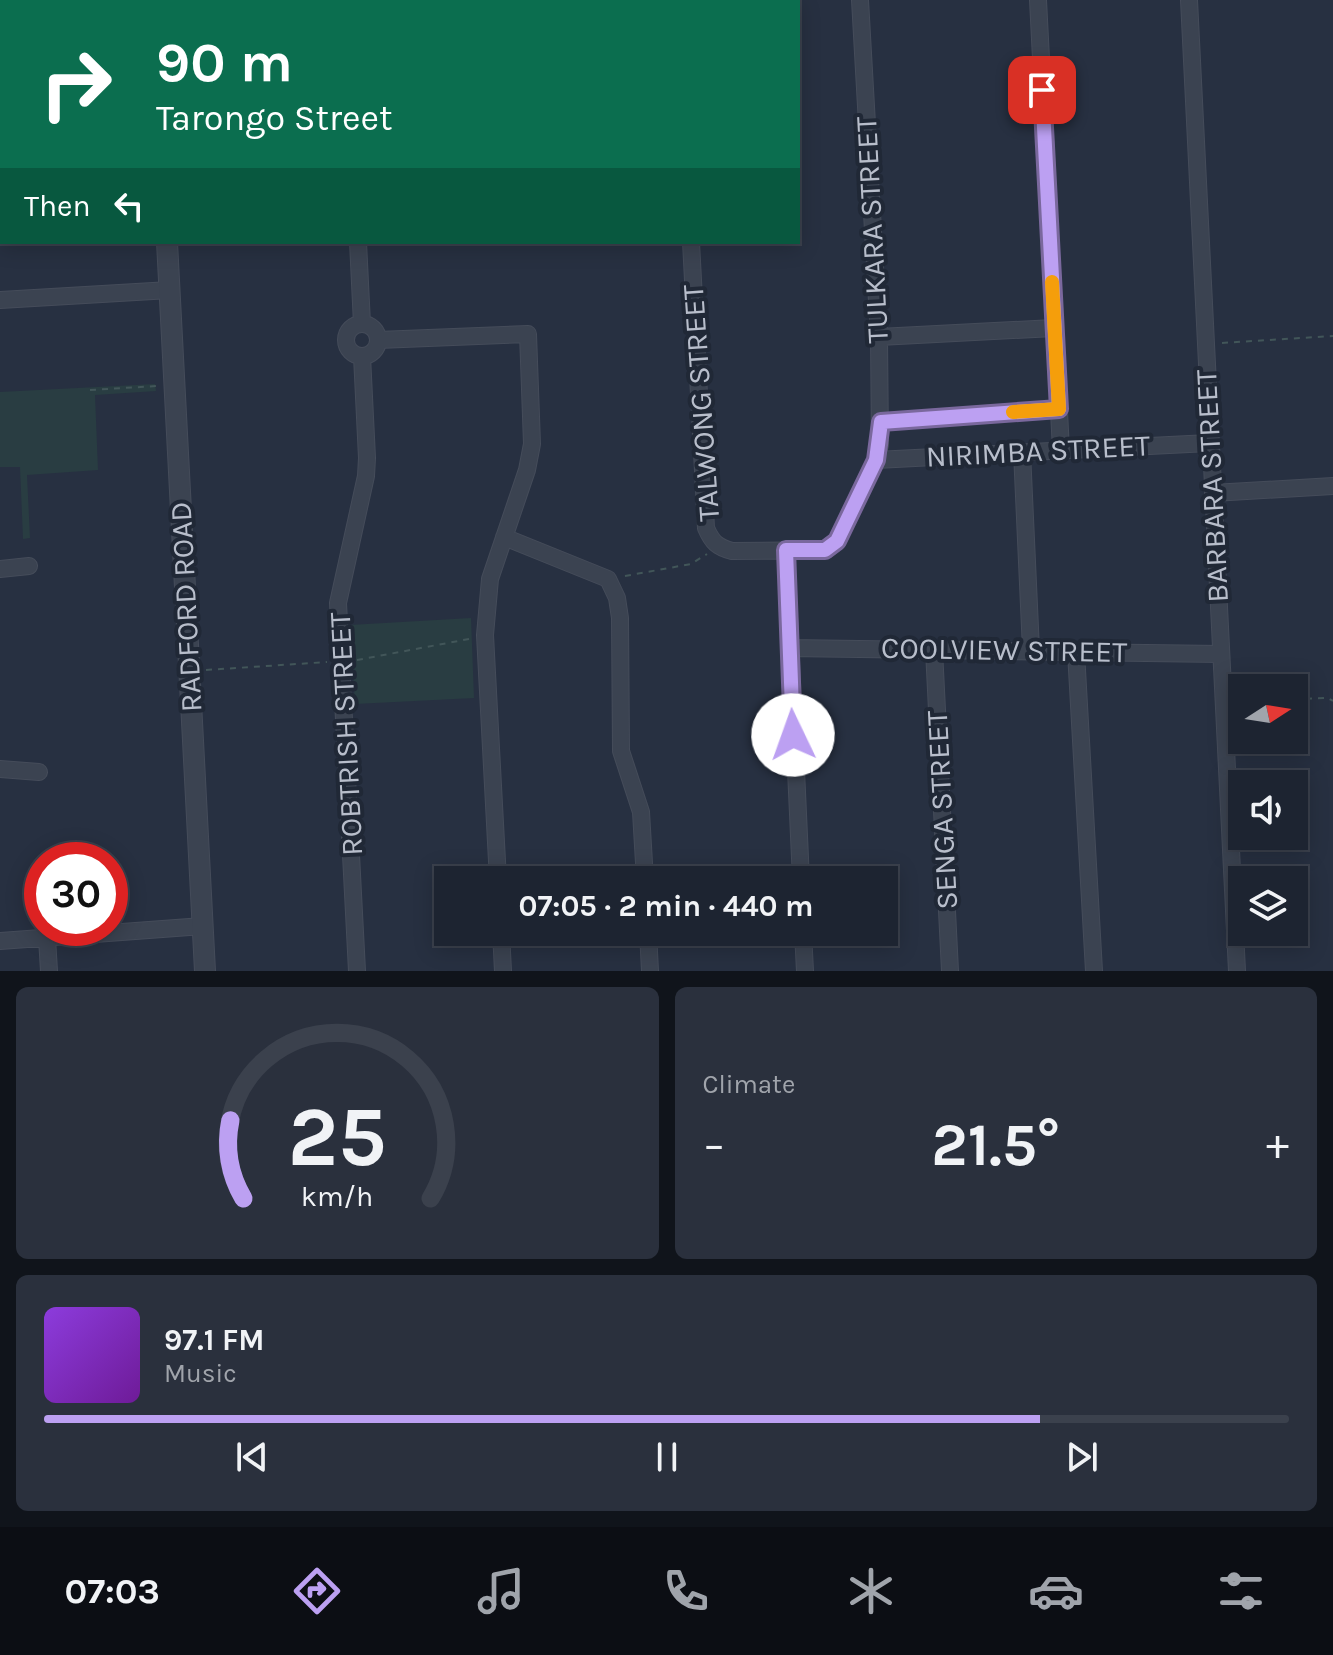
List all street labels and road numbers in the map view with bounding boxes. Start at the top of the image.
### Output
street label: TULKARA STREET [848,116,896,344]
street label: TALWONG STREET [675,283,727,523]
street label: BARBARA STREET [1188,369,1236,603]
street label: NIRIMBA STREET [925,427,1151,475]
street label: RADFORD ROAD [163,501,209,713]
street label: ROBTRISH STREET [322,611,370,857]
street label: COOLVIEW STREET [881,630,1127,670]
street label: SENGA STREET [919,709,965,911]

